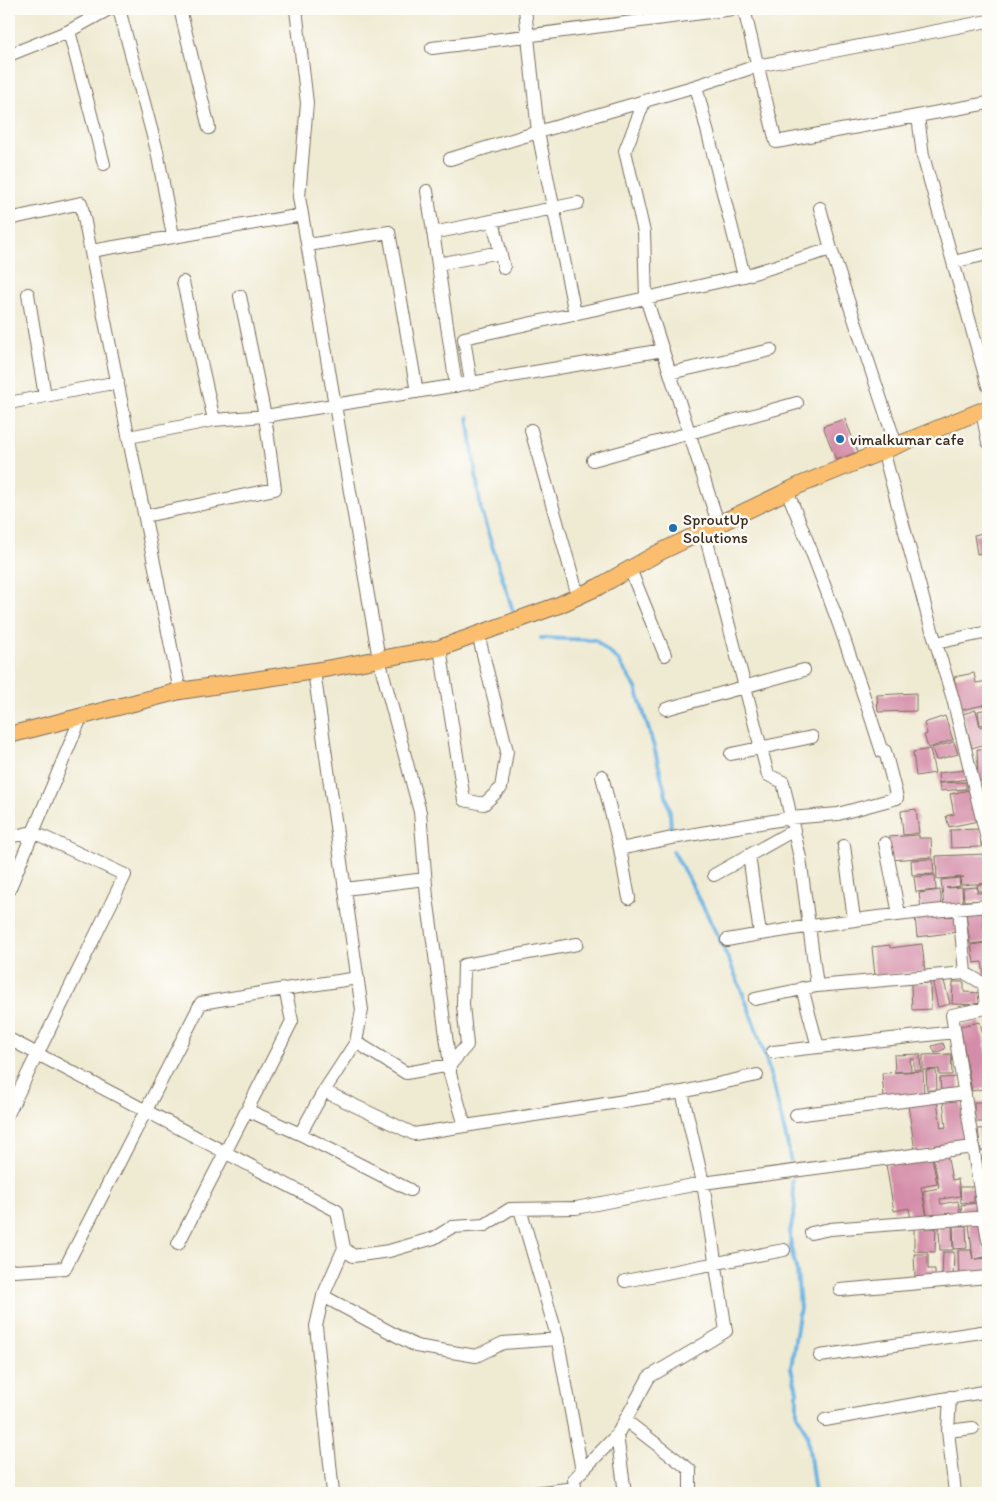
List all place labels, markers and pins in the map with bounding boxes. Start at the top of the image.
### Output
place label: vimalkumar cafe [850,430,965,449]
marker: vimalkumar cafe [834,433,846,445]
place label: SproutUp Solutions [683,510,749,547]
marker: SproutUp Solutions [667,522,679,534]

